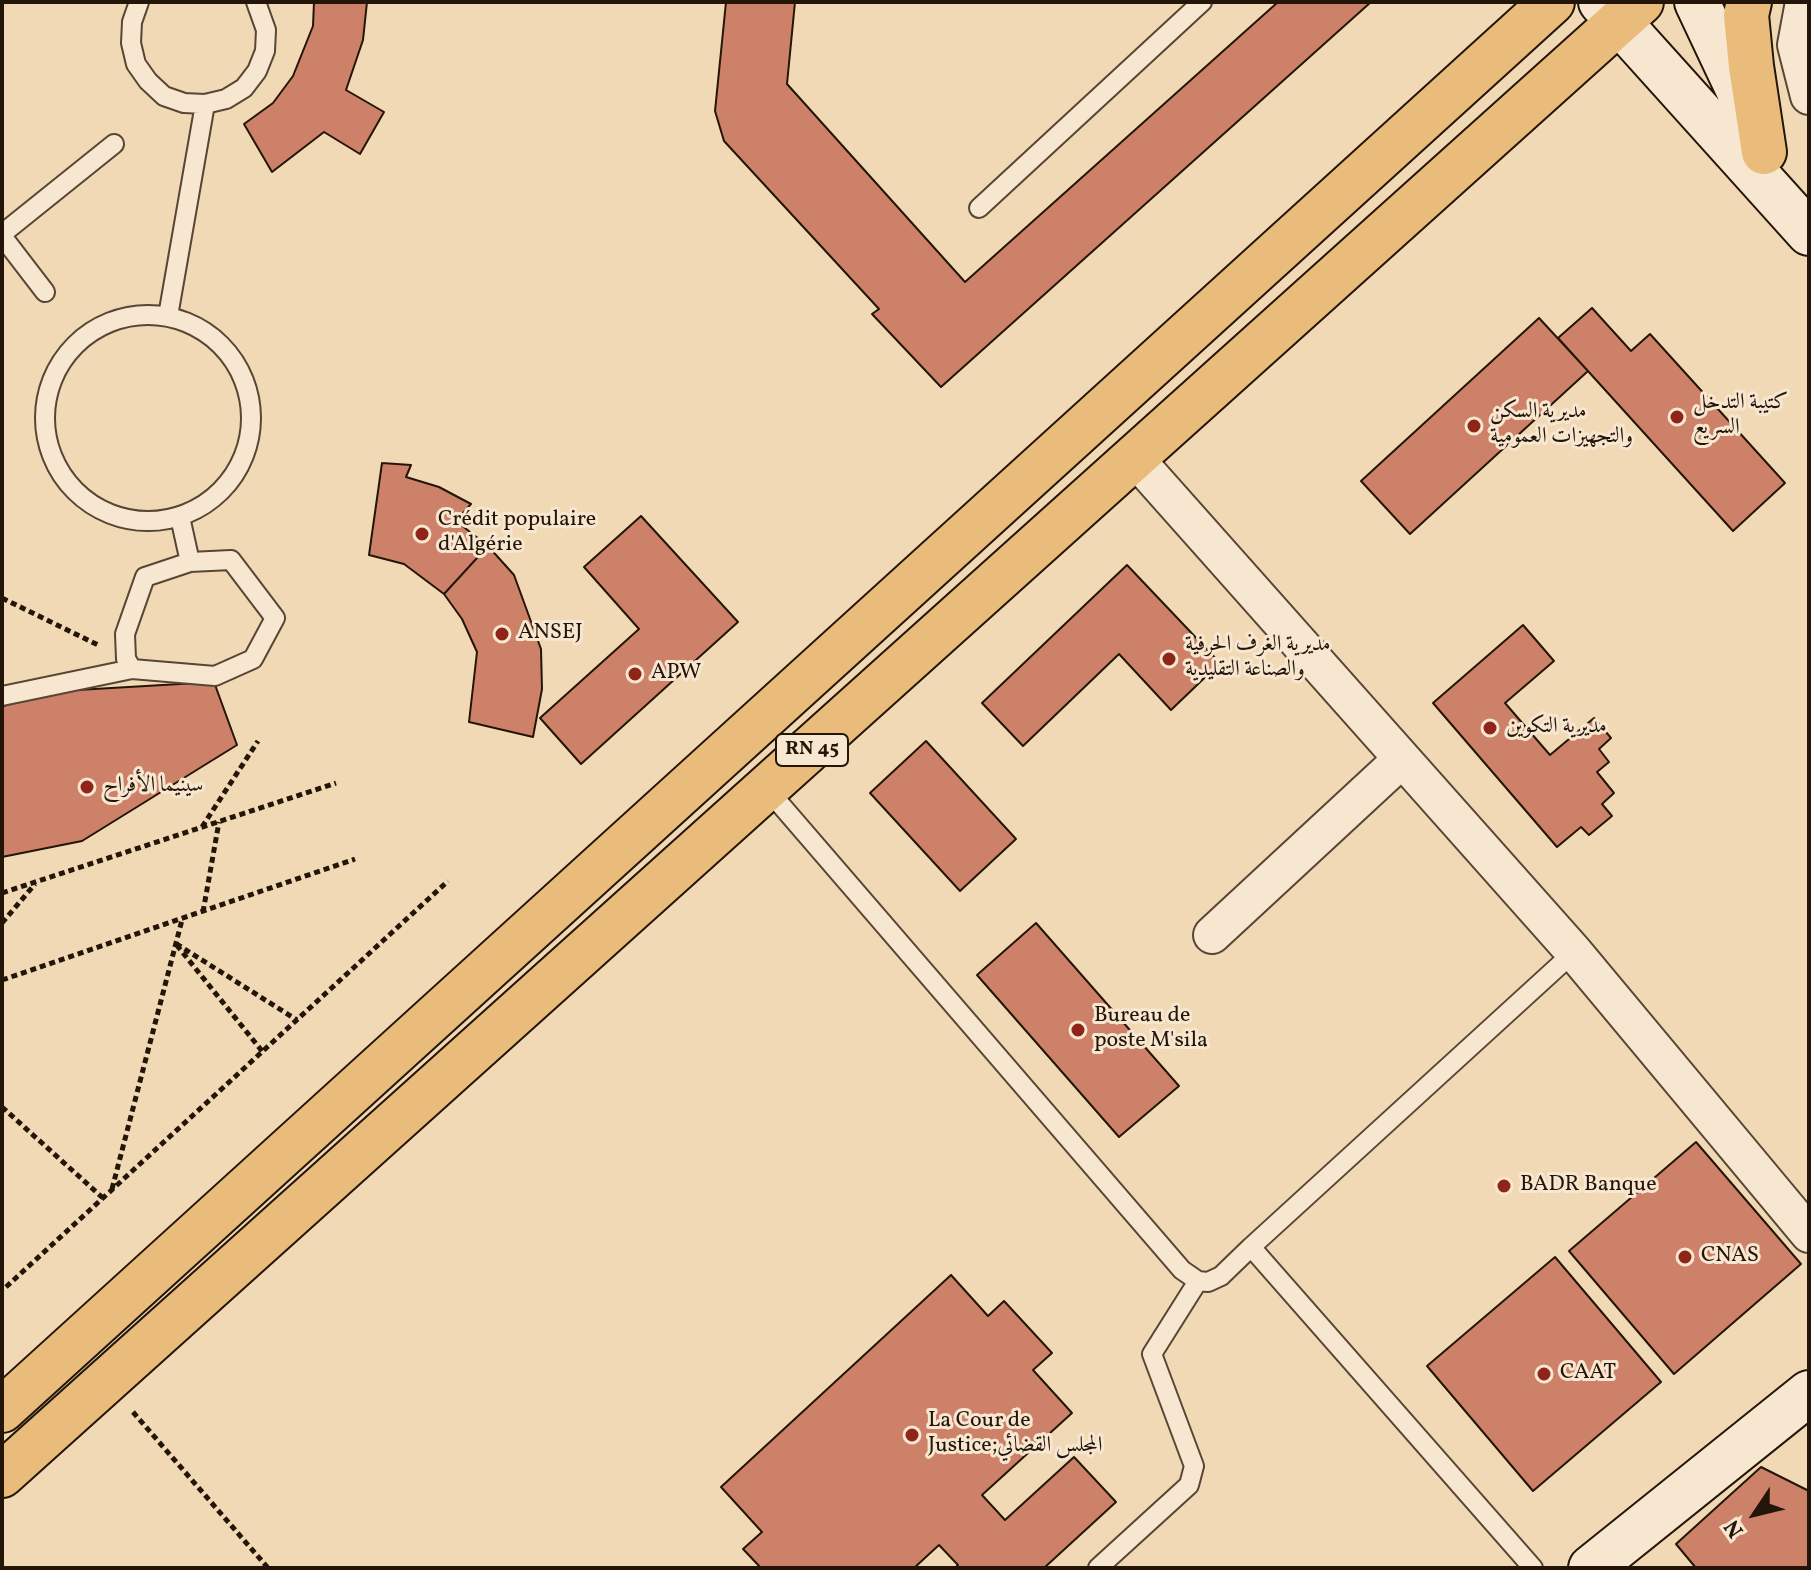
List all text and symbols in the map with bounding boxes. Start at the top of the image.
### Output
place label: كتيبة التدخل السريع [1693,391,1788,442]
place label: مديرية السكن والتجهيزات العمومية [1490,400,1633,452]
marker: كتيبة التدخل السريع [1668,408,1686,426]
marker: مديرية السكن والتجهيزات العمومية [1465,417,1483,435]
place label: Crédit populaire d'Algérie [438,508,596,560]
marker: Crédit populaire d'Algérie [413,525,431,543]
place label: ANSEJ [518,621,582,647]
marker: ANSEJ [493,625,511,643]
place label: مديرية الغرف الحرفية والصناعة التقليدية [1185,633,1331,684]
marker: مديرية الغرف الحرفية والصناعة التقليدية [1160,650,1178,668]
place label: APW [651,661,701,687]
marker: APW [626,665,644,683]
place label: مديرية التكوين [1506,715,1607,741]
marker: مديرية التكوين [1481,719,1499,737]
road number: RN 45 [776,734,848,766]
place label: سينيما الأفراح [103,774,203,800]
marker: سينيما الأفراح [78,778,96,796]
place label: Bureau de poste M'sila [1094,1004,1208,1056]
marker: Bureau de poste M'sila [1069,1021,1087,1039]
place label: BADR Banque [1520,1173,1657,1199]
marker: BADR Banque [1495,1177,1513,1195]
place label: CNAS [1701,1244,1759,1270]
marker: CNAS [1676,1248,1694,1266]
place label: CAAT [1560,1361,1616,1387]
marker: CAAT [1535,1365,1553,1383]
place label: La Cour de Justice;المجلس القضائي [928,1409,1103,1460]
marker: La Cour de Justice;المجلس القضائي [903,1426,921,1444]
north arrow [1715,1474,1795,1554]
text: N [1718,1513,1752,1543]

